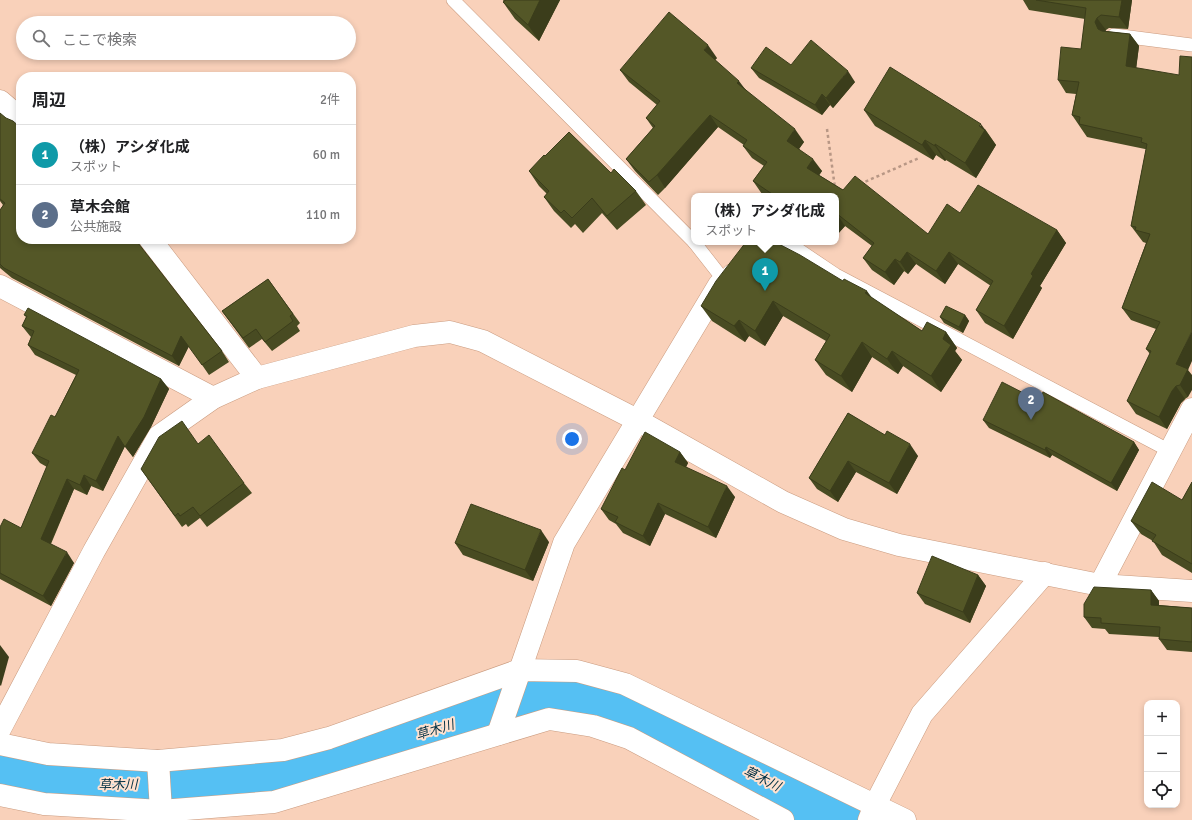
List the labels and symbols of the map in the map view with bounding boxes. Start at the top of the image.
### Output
pin: 1 [752,258,778,291]
pin: 2 [1018,387,1044,420]
your location [562,429,582,449]
water label: 草木川 [414,716,458,743]
water label: 草木川 [741,763,785,796]
water label: 草木川 [98,777,140,793]

